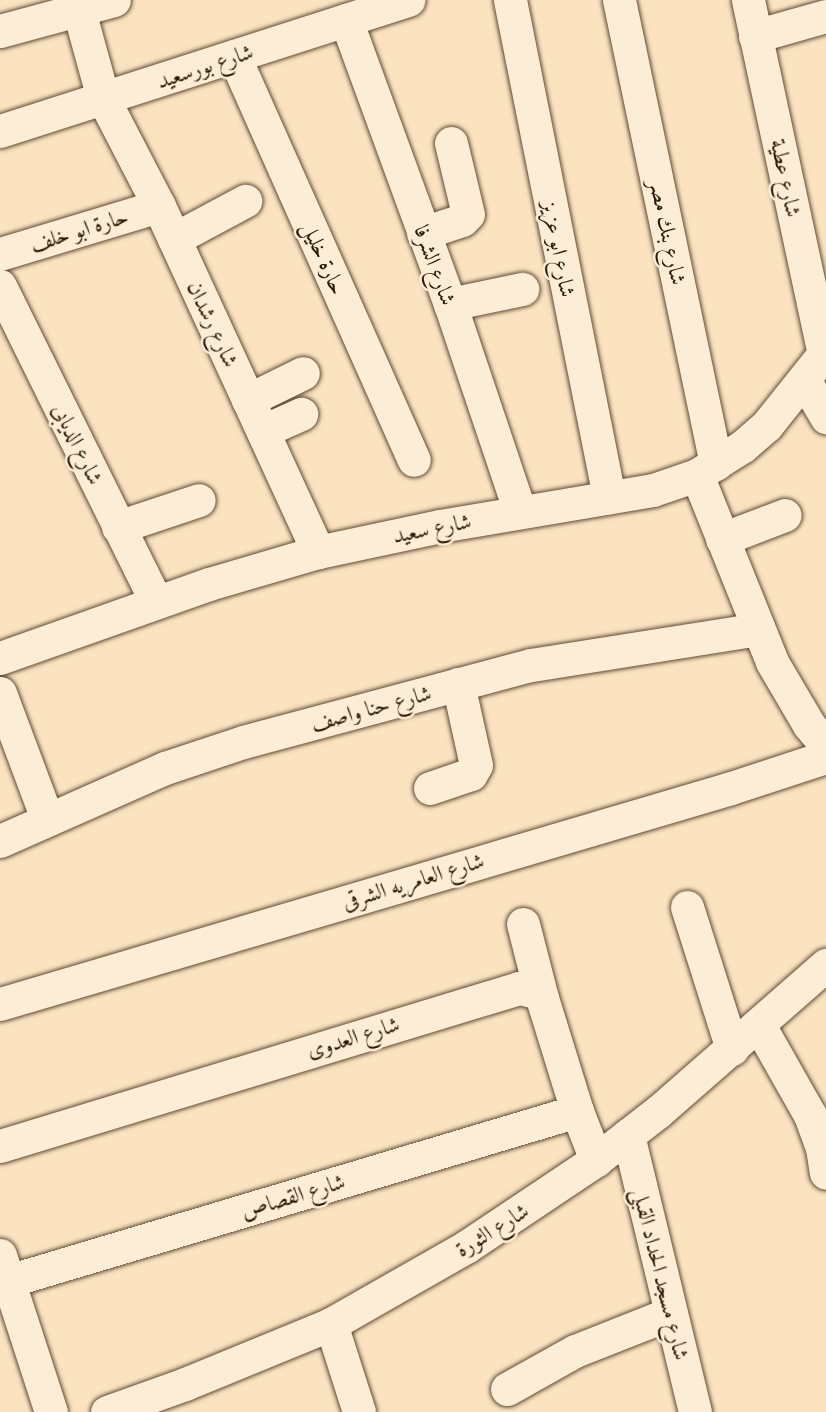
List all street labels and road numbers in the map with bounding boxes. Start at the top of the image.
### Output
street label: شارع بورسعيد [153,38,257,94]
street label: شارع عطية [765,136,807,220]
street label: شارع بنك مصر [644,177,692,287]
street label: شارع ابو عزيز [537,199,581,299]
street label: حارة ابو خلف [27,203,131,257]
street label: حارة خليل [296,217,352,299]
street label: شارع الشرفا [408,221,462,309]
street label: شارع رشدان [182,277,244,371]
street label: شارع الديابى [47,399,109,489]
street label: شارع سعيد [391,507,473,549]
street label: شارع حنا واصف [308,679,434,737]
street label: شارع العامريه الشرقى [339,847,487,915]
street label: شارع العدوى [303,1010,403,1064]
street label: شارع القصاص [238,1168,348,1224]
street label: شارع مسجد الحداد القبلى [627,1185,695,1363]
street label: شارع الثورة [450,1197,534,1263]

